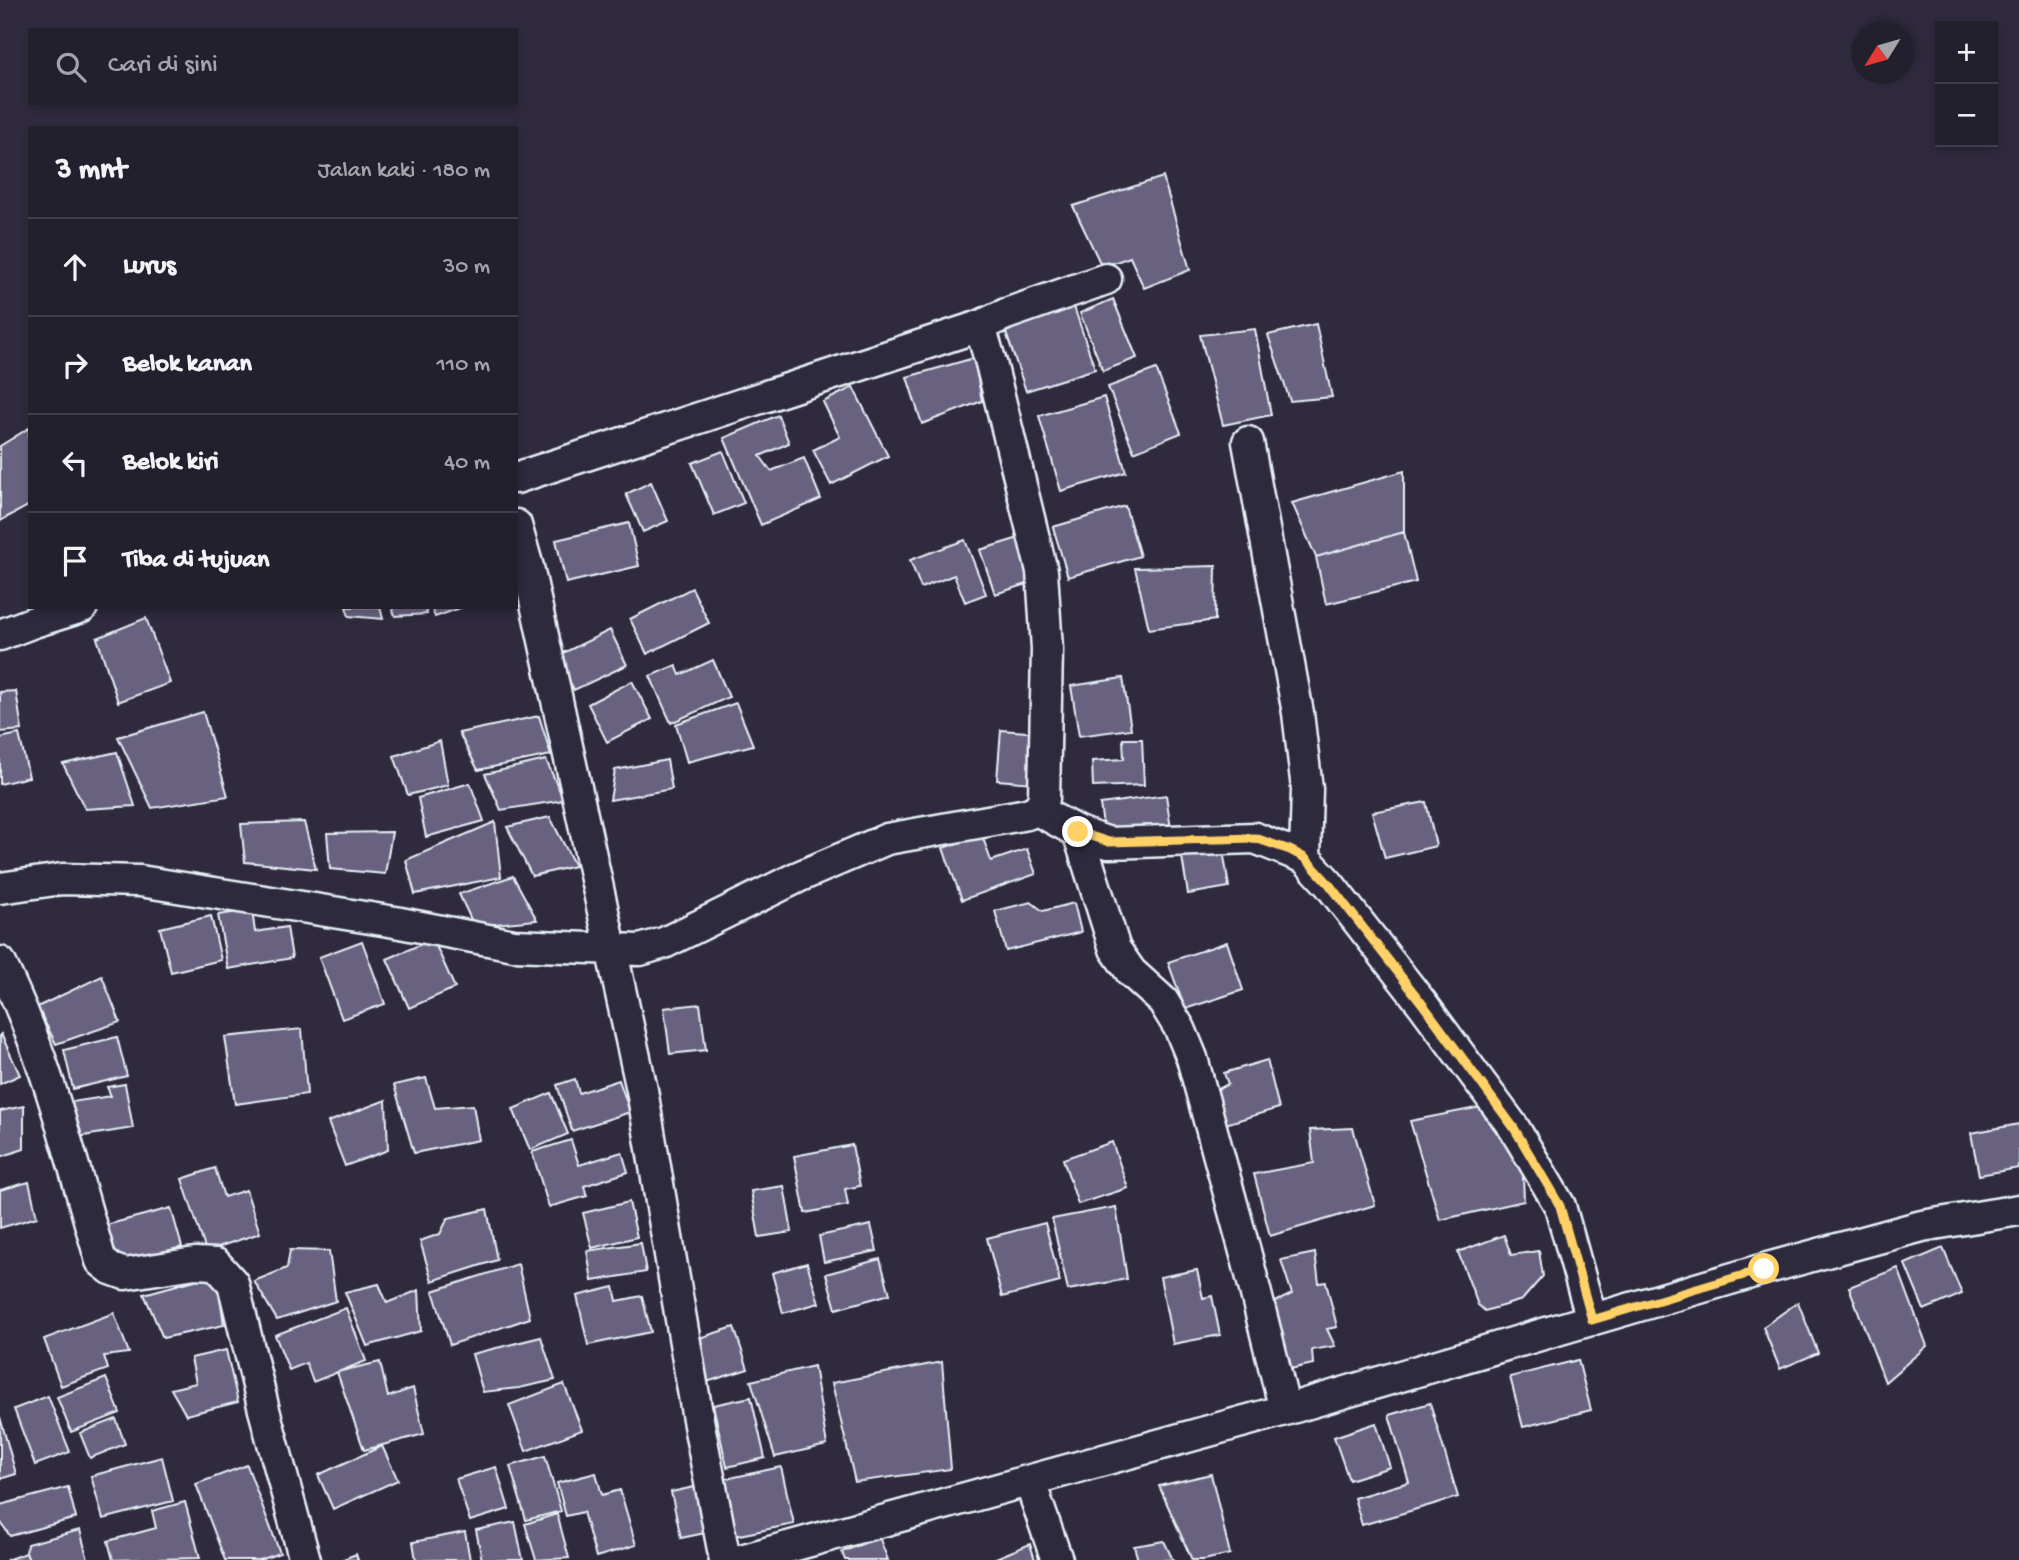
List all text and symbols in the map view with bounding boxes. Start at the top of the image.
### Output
north arrow [1851,21,1914,84]
map controls [1935,21,1998,147]
button: + [1935,21,1998,84]
search box [28,28,518,105]
icon: search [52,48,90,86]
text: Cari di sini [108,51,218,82]
button: − [1935,84,1998,147]
text: 3 mnt [56,154,126,189]
text: Jalan kaki · 180 m [318,158,490,185]
icon: ahead [56,248,94,286]
text: Lurus [123,252,176,283]
text: 30 m [443,254,490,281]
icon: right [56,346,94,384]
text: Belok kanan [123,350,252,381]
text: 110 m [437,352,490,379]
icon: left [56,444,94,482]
text: Belok kiri [123,448,219,479]
text: 40 m [444,450,490,477]
icon: arrive [56,542,94,580]
text: Tiba di tujuan [123,546,269,577]
route end [1062,816,1093,847]
route start [1748,1253,1779,1284]

